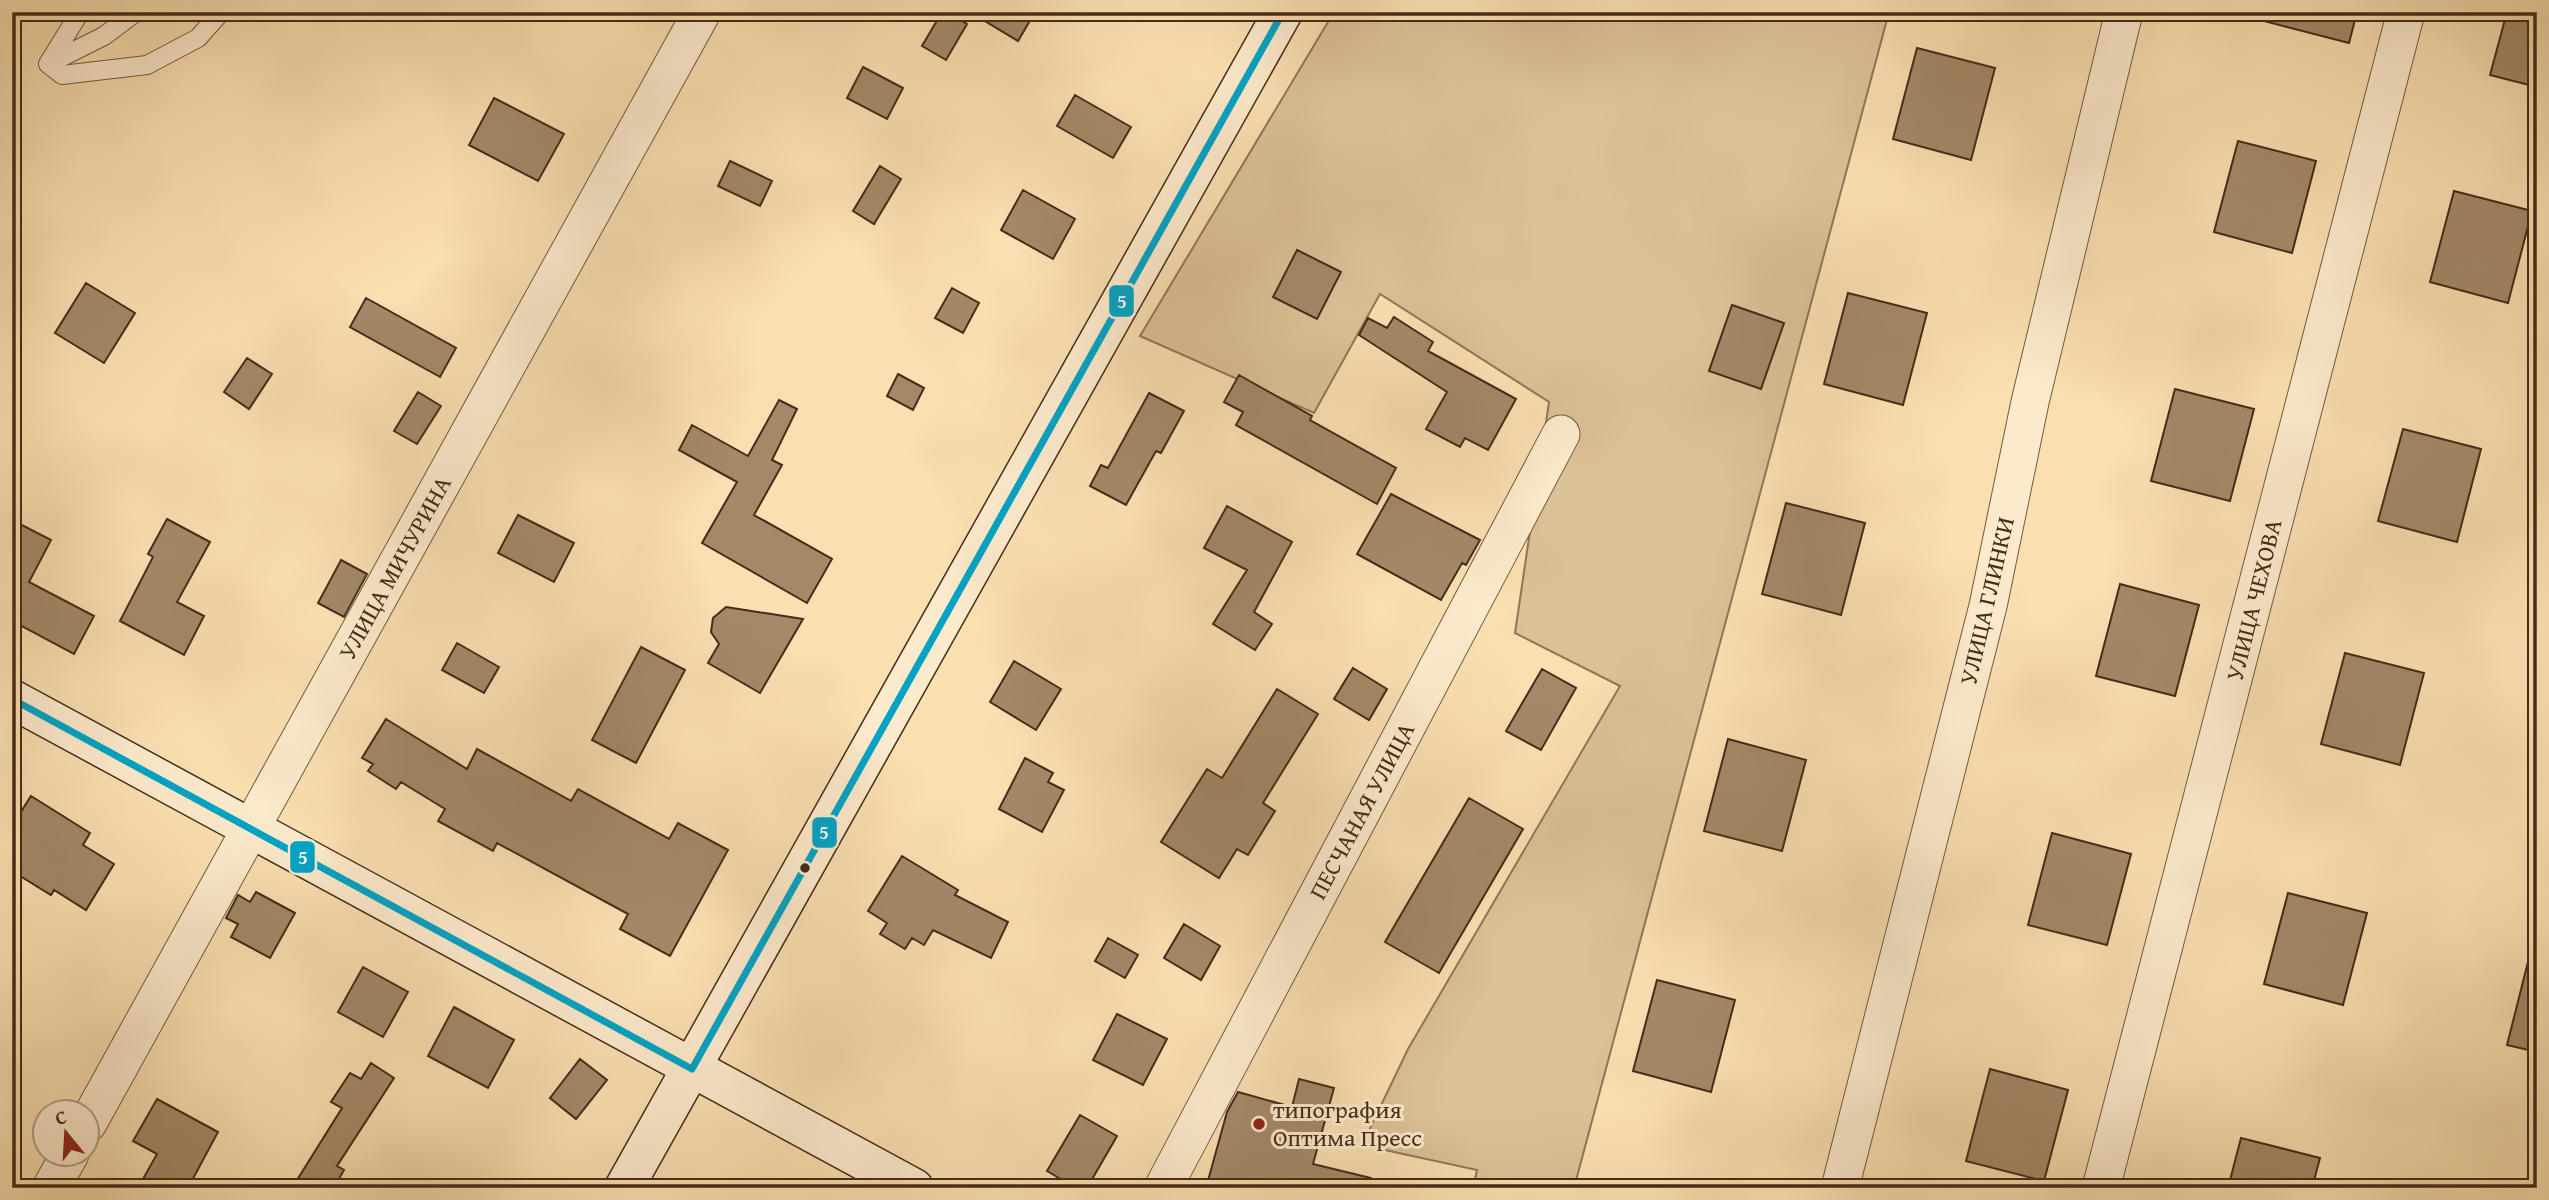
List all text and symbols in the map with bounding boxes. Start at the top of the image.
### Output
line badge: 5 [1108,284,1135,318]
text: 5 [1117,287,1127,315]
street label: УЛИЦА МИЧУРИНА [330,469,460,666]
street label: УЛИЦА ГЛИНКИ [1950,514,2023,688]
street label: УЛИЦА ЧЕХОВА [2216,515,2291,685]
street label: ПЕСЧАНАЯ УЛИЦА [1300,716,1423,905]
line badge: 5 [811,816,838,849]
text: 5 [819,818,829,846]
line badge: 5 [289,840,316,874]
text: 5 [298,843,308,871]
unlabelled marker [798,861,812,875]
place label: типография Оптима Пресс [1273,1092,1422,1155]
north arrow [32,1098,102,1168]
text: С [51,1102,70,1132]
marker: типография Оптима Пресс [1251,1116,1267,1132]

